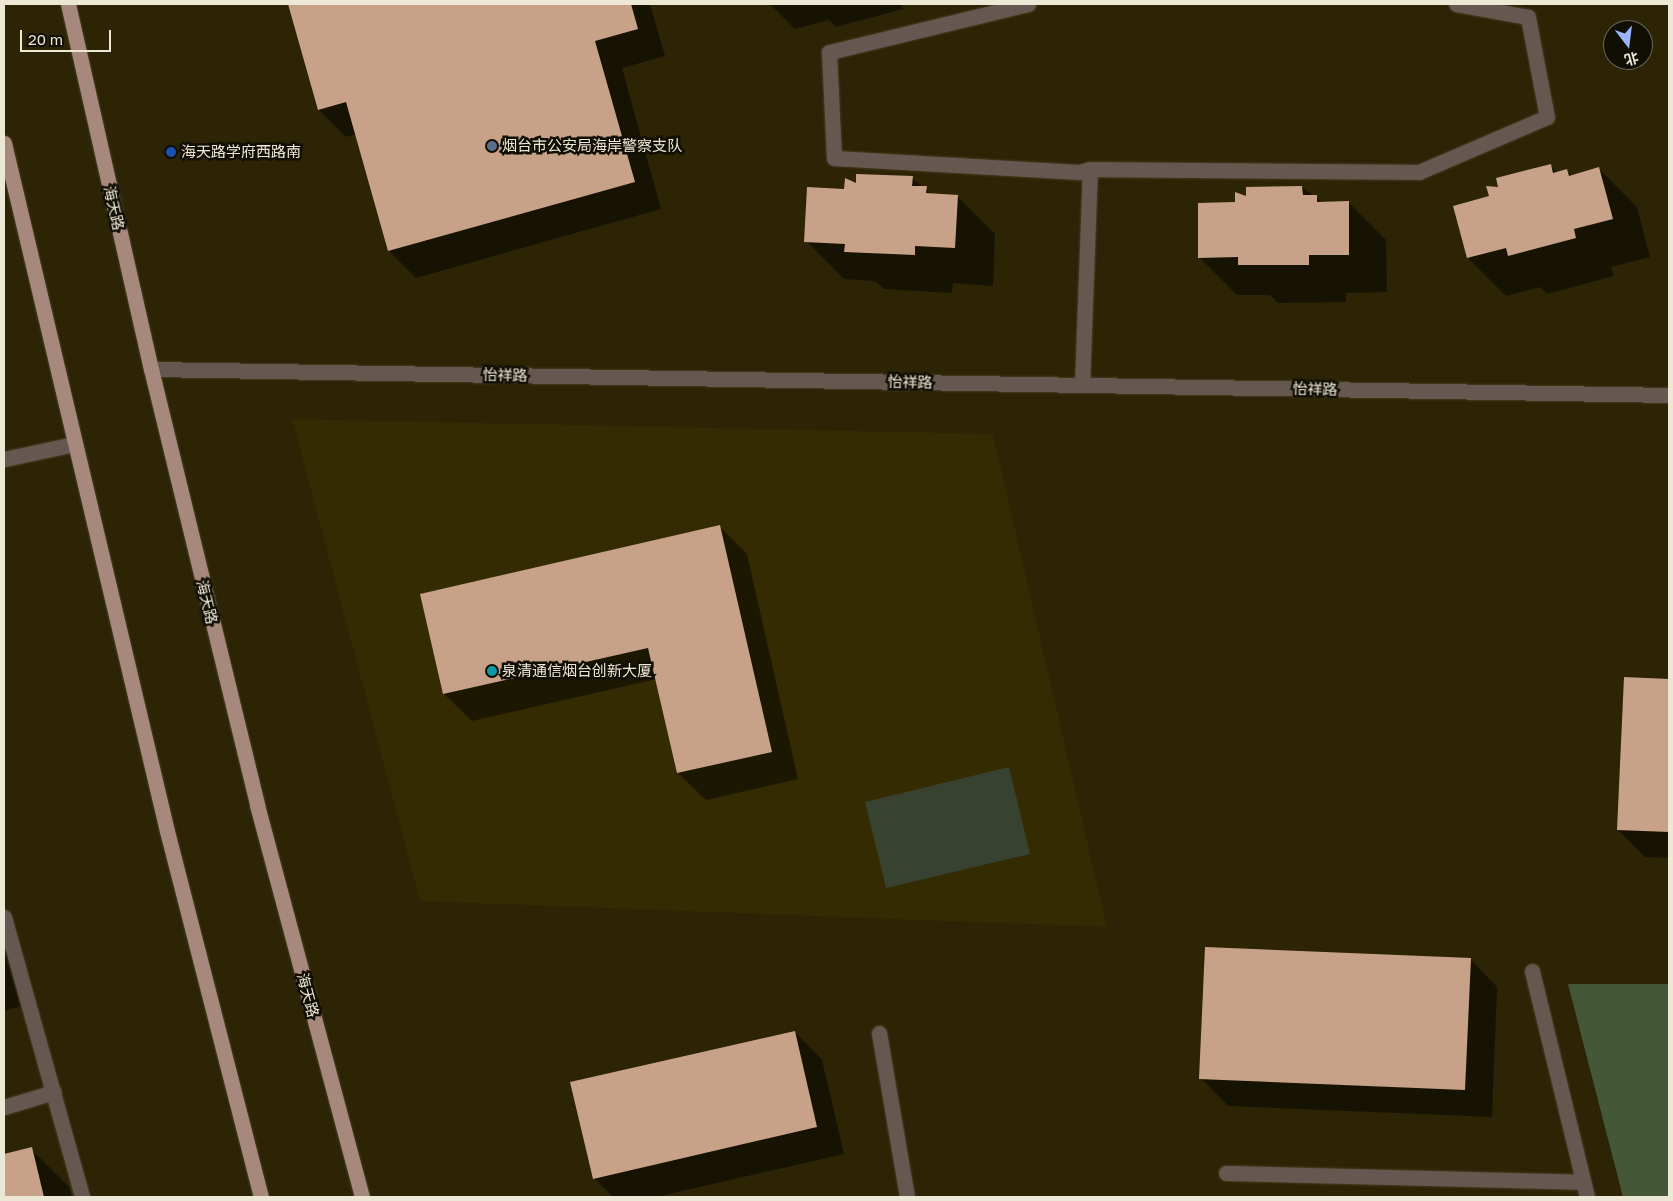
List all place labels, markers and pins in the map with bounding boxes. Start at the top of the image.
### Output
place label: 烟台市公安局海岸警察支队 [502,137,682,155]
marker: 烟台市公安局海岸警察支队 [486,140,498,152]
place label: 海天路学府西路南 [181,143,301,161]
marker: 海天路学府西路南 [165,146,177,158]
place label: 泉清通信烟台创新大厦 [502,662,652,680]
marker: 泉清通信烟台创新大厦 [486,665,498,677]

